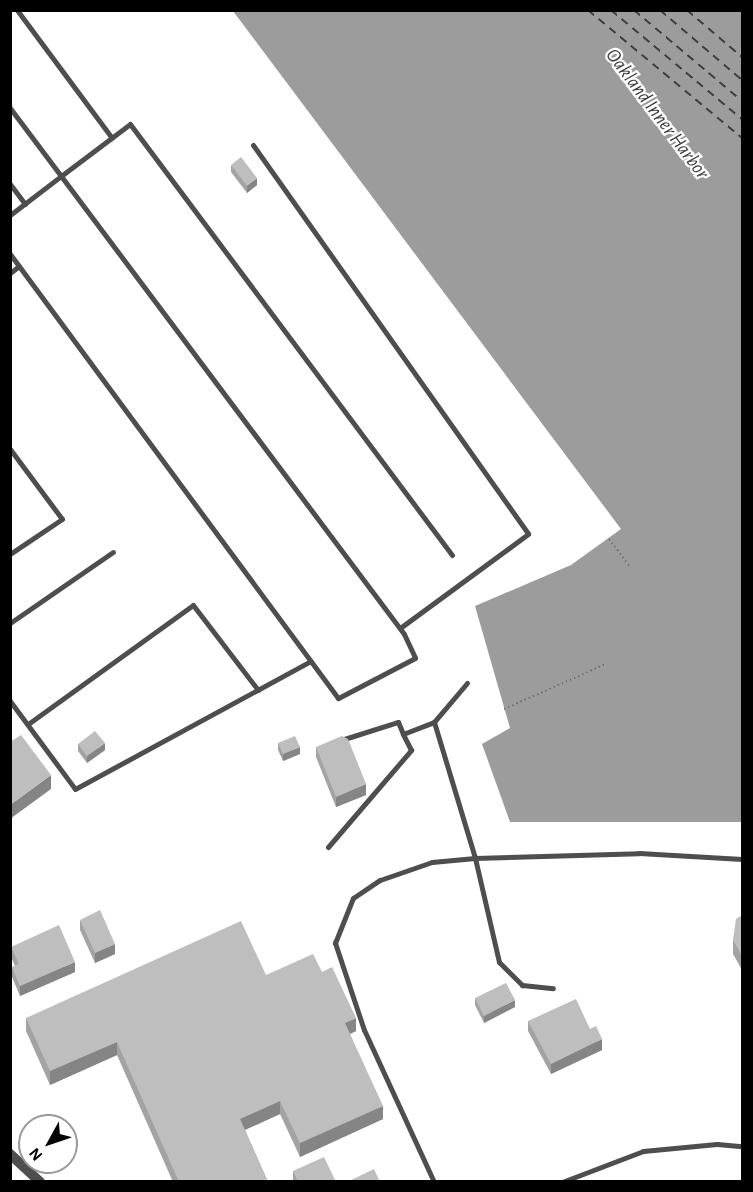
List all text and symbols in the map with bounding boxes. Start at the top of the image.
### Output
water label: Oakland Inner Harbor [600,44,714,184]
north arrow [18,1114,78,1174]
text: N [26,1145,45,1164]

